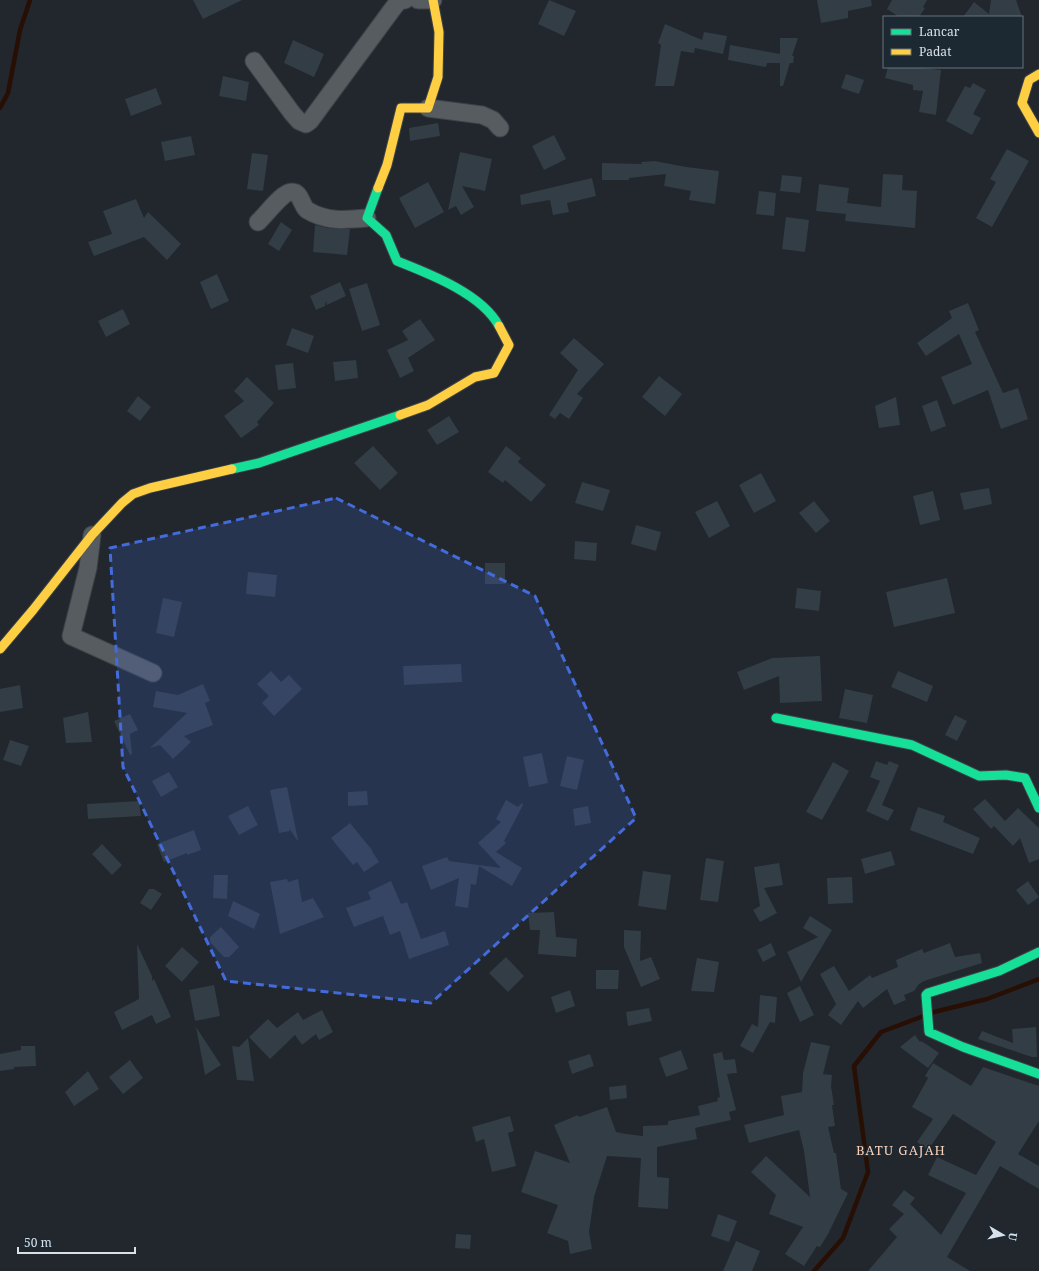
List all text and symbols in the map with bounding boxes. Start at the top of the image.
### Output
legend [883,16,1023,68]
text: Lancar [919,23,960,40]
text: Padat [919,43,951,60]
district label: BATU GAJAH [856,1141,946,1159]
north arrow [983,1215,1023,1255]
scale bar [18,1229,135,1255]
text: U [1005,1231,1021,1243]
text: 50 m [24,1234,52,1251]

